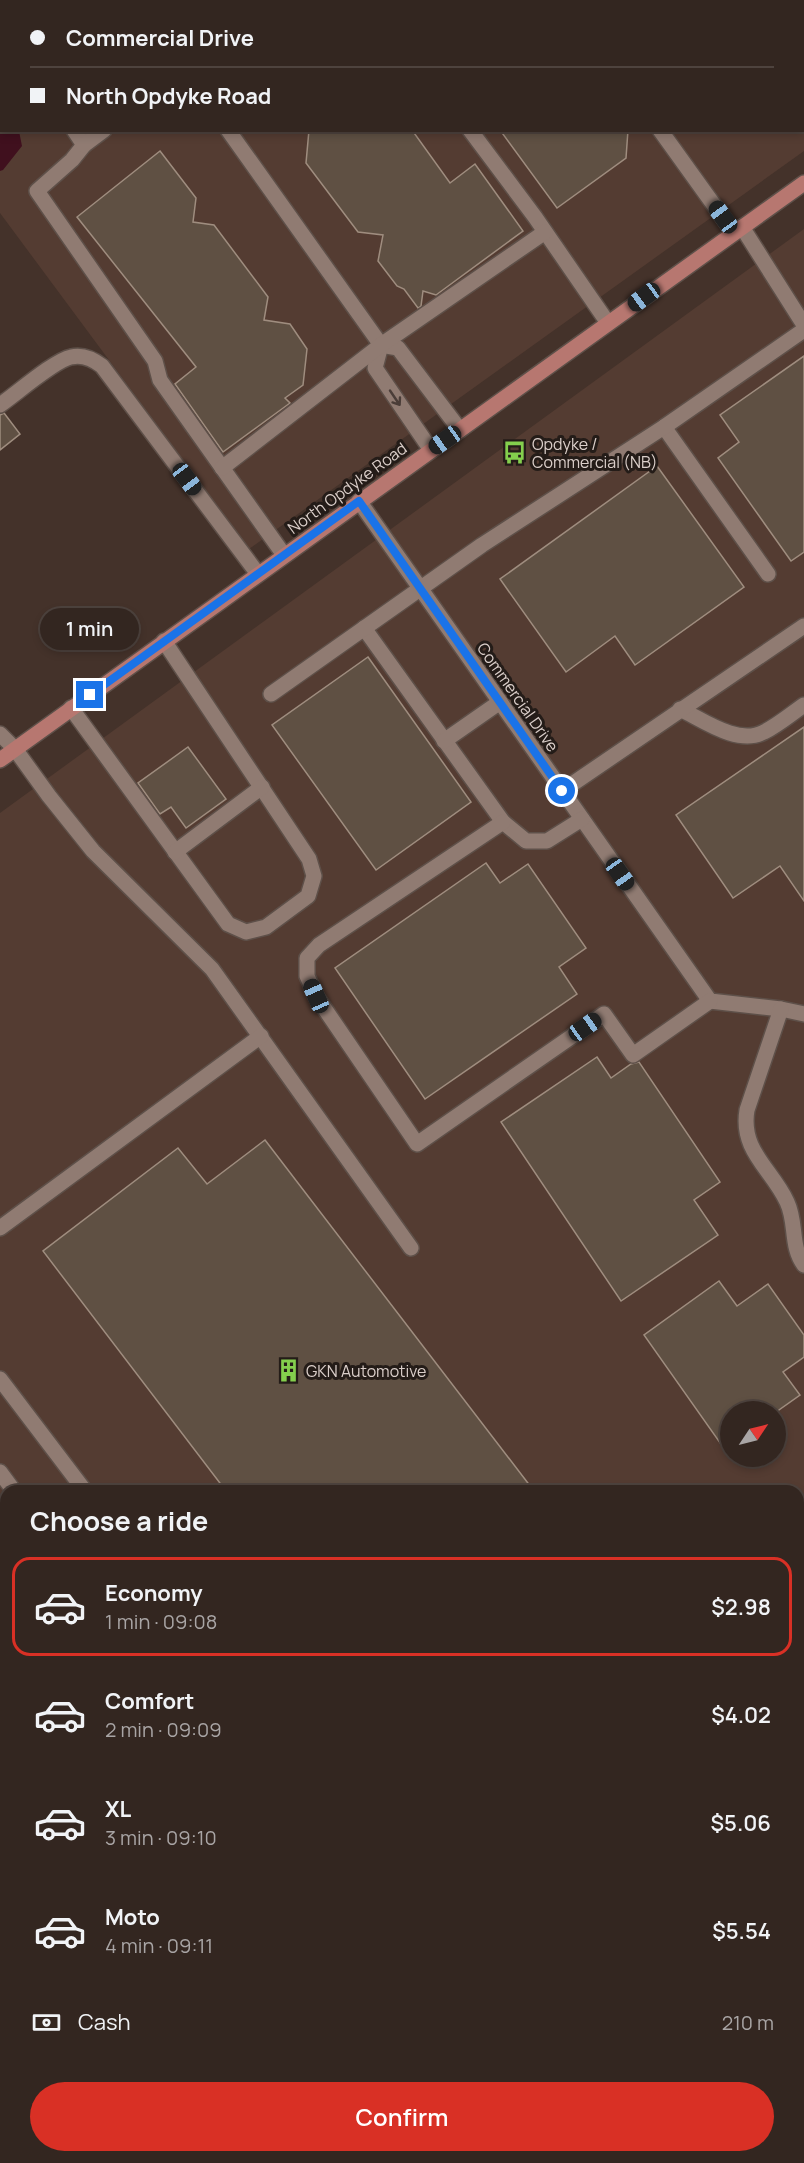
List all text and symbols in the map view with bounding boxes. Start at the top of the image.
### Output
text: Commercial Drive [66,23,254,53]
text: North Opdyke Road [66,81,271,111]
car [705,197,741,237]
car [624,279,664,315]
one-way arrow [389,389,401,405]
car [425,422,465,458]
place label: Opdyke / Commercial (NB) [532,433,658,473]
street label: North Opdyke Road [283,437,411,539]
bus stop icon: Opdyke / Commercial (NB) [501,440,527,466]
car [169,459,205,499]
callout: 1 min [40,608,140,650]
text: 1 min [66,615,113,642]
street label: Commercial Drive [472,638,564,756]
route end [76,681,103,708]
route start [548,777,575,804]
car [602,854,638,894]
car [300,976,332,1016]
car [565,1009,605,1045]
building icon: GKN Automotive [275,1358,301,1384]
place label: GKN Automotive [306,1360,426,1382]
north arrow [720,1401,786,1467]
map controls [720,1401,786,1467]
text: Choose a ride [30,1502,208,1539]
text: Economy [105,1578,203,1608]
icon: car [33,1580,87,1634]
text: $2.98 [711,1592,771,1622]
text: 1 min · 09:08 [105,1608,217,1635]
text: Comfort [105,1686,194,1716]
icon: car [33,1688,87,1742]
text: $4.02 [711,1700,771,1730]
text: 2 min · 09:09 [105,1716,222,1743]
text: XL [105,1794,131,1824]
icon: car [33,1796,87,1850]
text: $5.06 [711,1808,771,1838]
text: 3 min · 09:10 [105,1824,217,1851]
text: Moto [105,1902,160,1932]
icon: car [33,1904,87,1958]
text: $5.54 [712,1916,771,1946]
text: 4 min · 09:11 [105,1932,213,1959]
icon: cash [30,2006,63,2039]
text: Cash [78,2007,131,2037]
text: 210 m [722,2009,774,2036]
button: Confirm [30,2082,774,2151]

